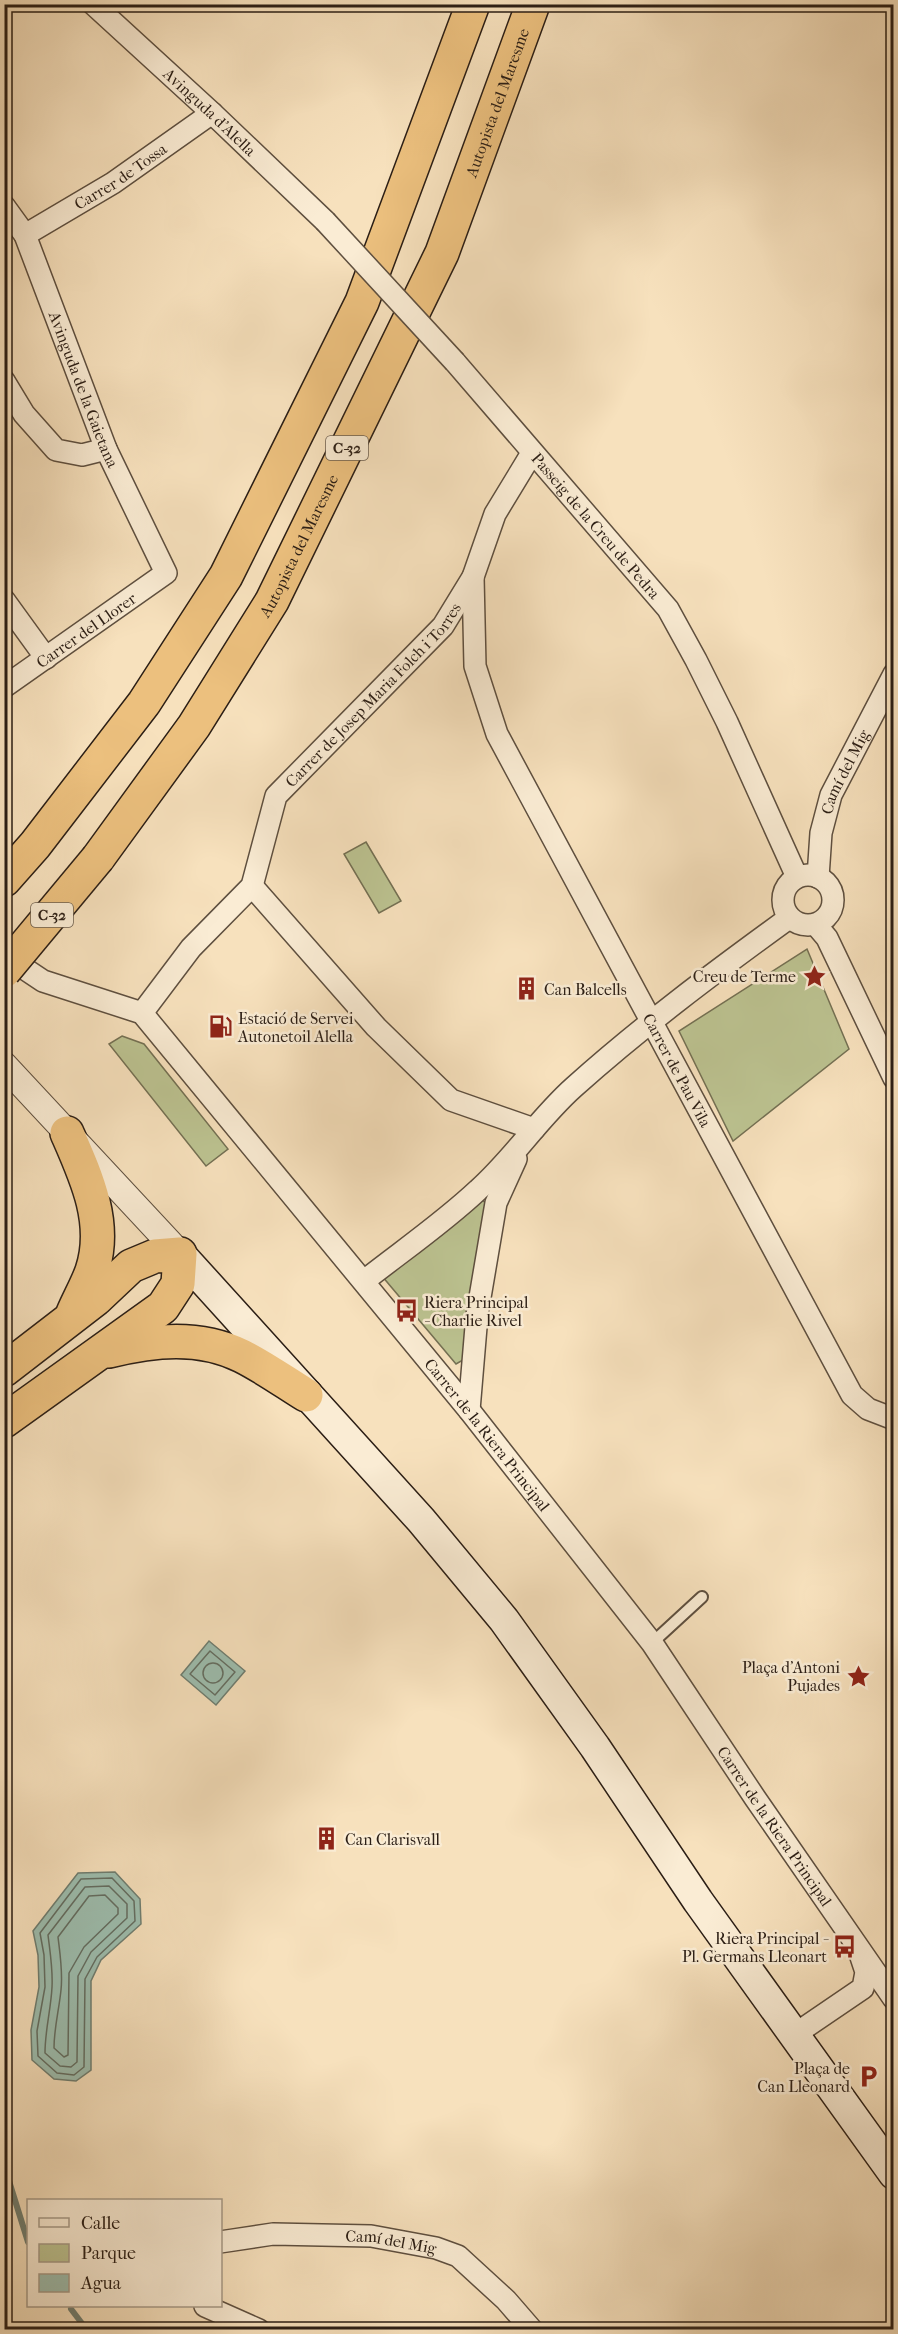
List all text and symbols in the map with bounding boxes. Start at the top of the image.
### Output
street label: Autopista del Maresme [461,26,533,181]
street label: Avinguda d'Alella [159,64,260,160]
street label: Carrer de Tossa [71,139,171,214]
street label: Avinguda de la Gaietana [44,308,123,471]
road number: C-32 [326,436,368,460]
street label: Passeig de la Creu de Pedra [528,449,664,603]
street label: Autopista del Maresme [255,471,342,622]
street label: Carrer del Llorer [33,589,140,672]
street label: Carrer de Josep Maria Folch i Torres [281,599,465,791]
street label: Camí del Mig [817,726,874,816]
road number: C-32 [31,903,73,927]
place icon: Creu de Terme [801,963,827,989]
place label: Creu de Terme [693,967,796,986]
building icon: Can Balcells [513,976,539,1002]
place label: Can Balcells [544,980,627,999]
place label: Estació de Servei Autonetoil Alella [237,1009,354,1046]
street label: Carrer de Pau Vila [639,1010,716,1131]
fuel station icon: Estació de Servei Autonetoil Alella [207,1014,233,1040]
place label: Riera Principal - Charlie Rivel [424,1293,529,1330]
bus stop icon: Riera Principal - Charlie Rivel [393,1298,419,1324]
street label: Carrer de la Riera Principal [421,1355,554,1515]
place label: Plaça d'Antoni Pujades [742,1658,840,1695]
place icon: Plaça d'Antoni Pujades [845,1663,871,1689]
street label: Carrer de la Riera Principal [713,1743,836,1910]
building icon: Can Clarisvall [314,1826,340,1852]
place label: Can Clarisvall [345,1830,441,1849]
place label: Riera Principal - Pl. Germans Lleonart [682,1929,829,1966]
bus stop icon: Riera Principal - Pl. Germans Lleonart [832,1934,858,1960]
place label: Plaça de Can Lleonard [757,2059,850,2096]
parking icon: Plaça de Can Lleonard [855,2064,881,2090]
legend [27,2199,222,2307]
text: Calle [81,2213,120,2234]
street label: Camí del Mig [345,2226,438,2258]
text: Parque [81,2243,136,2264]
text: Agua [80,2273,122,2294]

